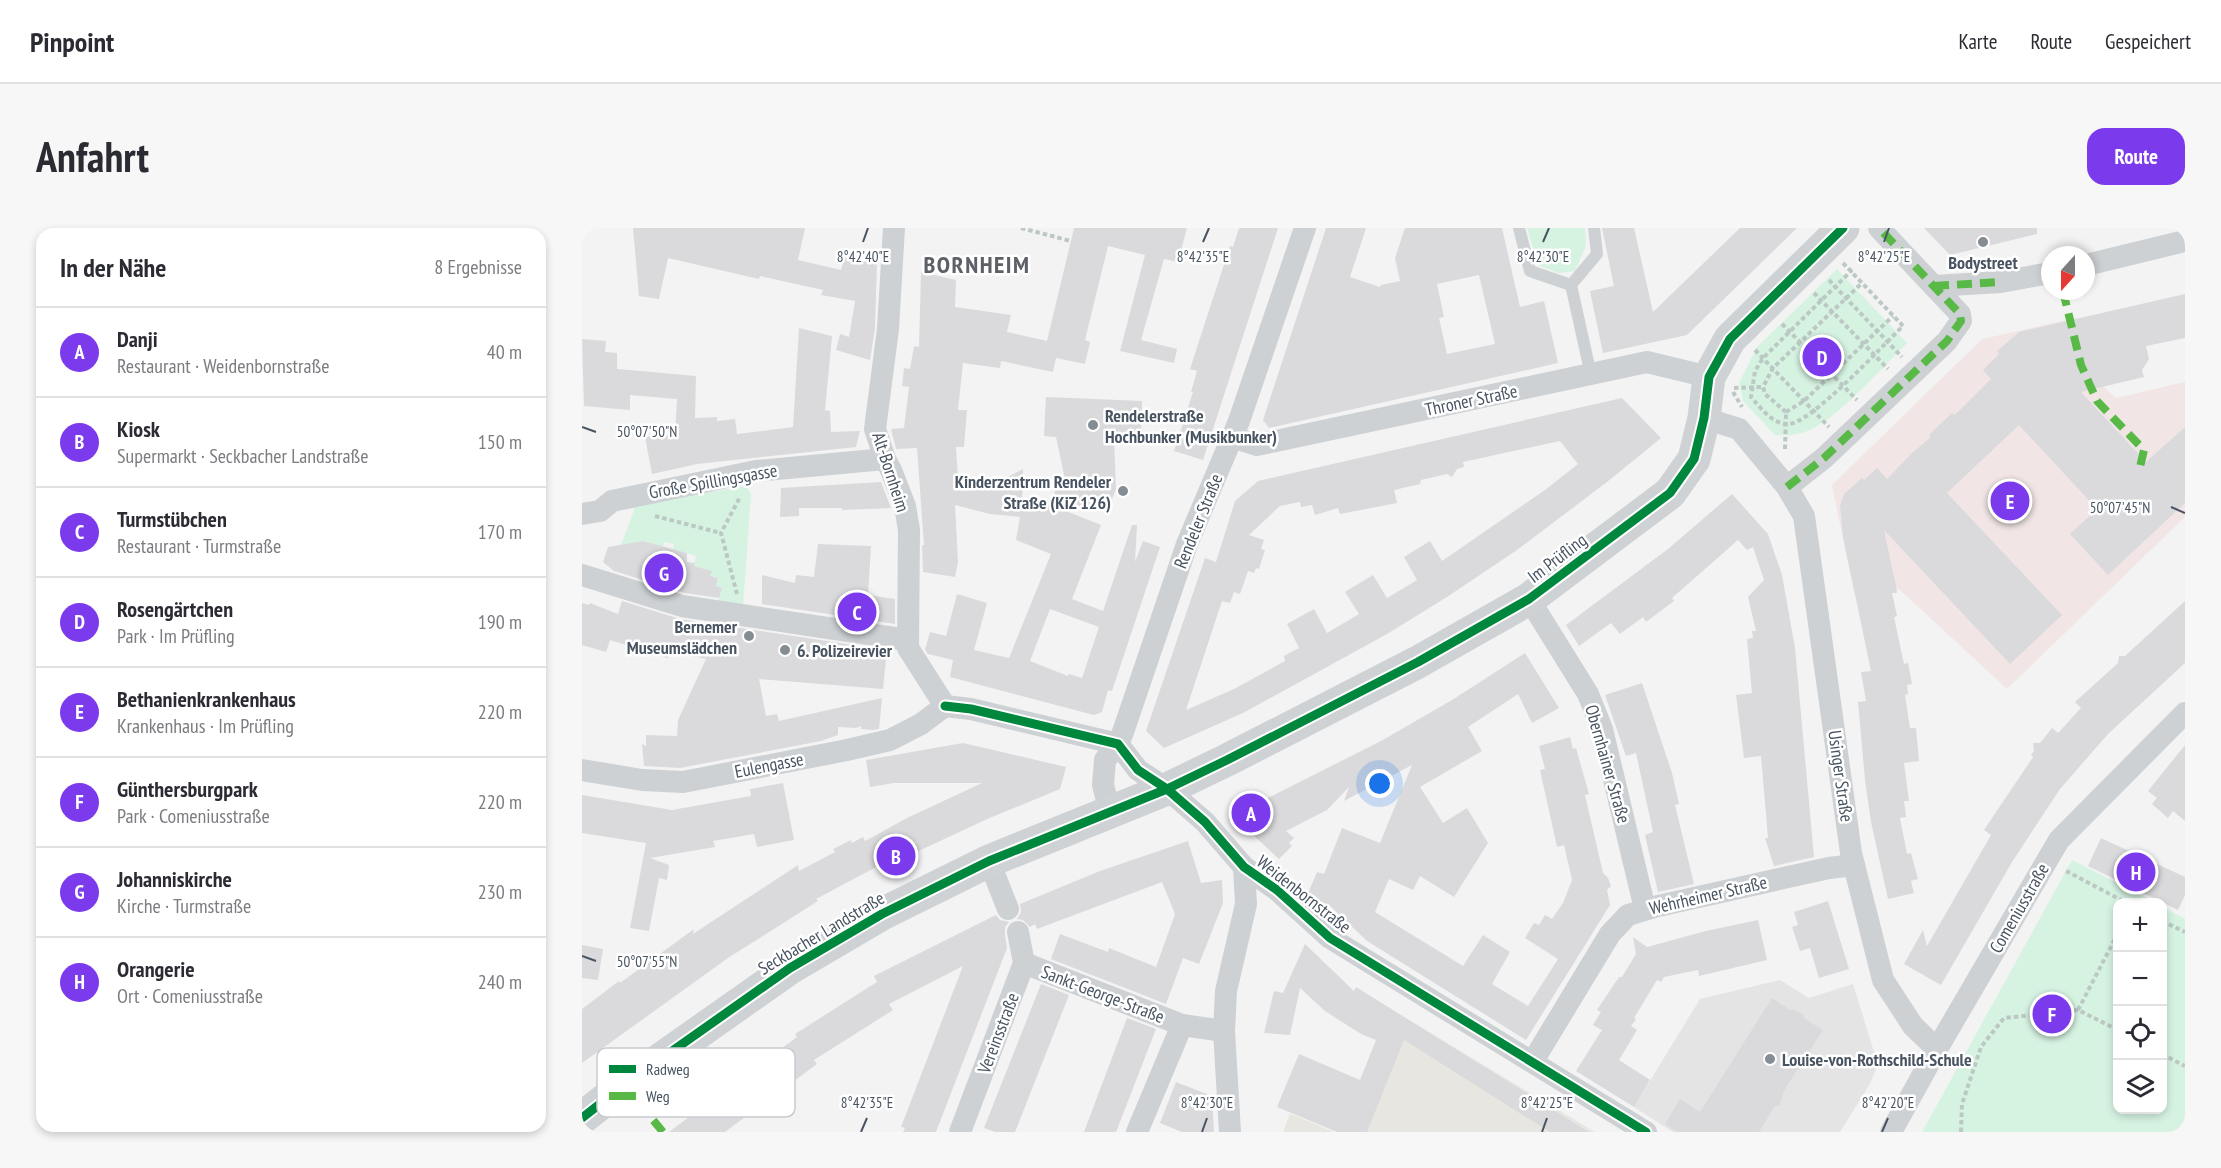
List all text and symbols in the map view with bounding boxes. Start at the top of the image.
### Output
text: Pinpoint [30,23,114,60]
text: Karte [1959,28,1997,55]
text: Route [2030,28,2072,55]
text: Gespeichert [2105,28,2191,55]
button: Route [2087,128,2185,185]
text: Anfahrt [36,129,149,184]
marker: Bodystreet [1976,235,1990,249]
north arrow [2041,246,2095,300]
text: 8°42'40"E [837,247,889,266]
text: 8°42'35"E [1177,247,1229,266]
text: 8°42'30"E [1517,247,1569,266]
text: 8°42'25"E [1858,247,1910,266]
district label: BORNHEIM [924,249,1030,280]
text: In der Nähe [60,251,166,284]
place label: Bodystreet [1948,251,2019,274]
text: 8 Ergebnisse [434,254,522,280]
text: Danji [117,325,158,353]
pin: D [1802,334,1842,380]
text: A [74,339,85,365]
text: 40 m [487,339,522,365]
text: Restaurant · Weidenbornstraße [117,353,330,379]
street label: Throner Straße [1423,379,1519,421]
place label: Rendelerstraße Hochbunker (Musikbunker) [1105,404,1277,448]
text: Kiosk [117,415,160,443]
marker: Rendelerstraße Hochbunker (Musikbunker) [1086,418,1100,432]
text: 50°07'50"N [617,422,677,441]
text: B [75,429,84,455]
text: 150 m [478,429,522,455]
street label: Alt-Bornheim [867,429,915,515]
text: Supermarkt · Seckbacher Landstraße [117,443,369,469]
street label: Große Spillingsgasse [647,458,779,504]
place label: Kinderzentrum Rendeler Straße (KiZ 126) [955,470,1112,514]
street label: Rendeler Straße [1169,470,1227,572]
pin: E [1990,478,2030,524]
marker: Kinderzentrum Rendeler Straße (KiZ 126) [1116,484,1130,498]
text: 50°07'45"N [2090,498,2150,517]
text: Turmstübchen [117,505,227,533]
text: C [75,519,84,545]
text: 170 m [478,519,522,545]
street label: Im Prüfling [1523,528,1591,588]
text: Restaurant · Turmstraße [117,533,281,559]
pin: G [644,550,683,596]
pin: C [838,590,876,634]
text: Rosengärtchen [117,595,233,623]
text: D [74,609,85,635]
text: 190 m [478,609,522,635]
place label: Bernemer Museumslädchen [627,615,738,659]
text: Park · Im Prüfling [117,623,235,649]
marker: Bernemer Museumslädchen [742,629,756,643]
place label: 6. Polizeirevier [797,639,893,662]
marker: 6. Polizeirevier [778,643,792,657]
text: Bethanienkrankenhaus [117,685,296,713]
text: E [75,699,84,725]
text: 220 m [478,699,522,725]
street label: Obernhainer Straße [1580,702,1636,826]
text: Krankenhaus · Im Prüfling [117,713,294,739]
street label: Usinger Straße [1823,729,1859,823]
street label: Eulengasse [733,747,805,783]
your location [1365,769,1394,798]
text: Günthersburgpark [117,775,258,803]
text: F [75,789,84,815]
text: 220 m [478,789,522,815]
pin: A [1232,790,1270,836]
text: Park · Comeniusstraße [117,803,270,829]
pin: B [876,834,916,878]
street label: Weidenbornstraße [1252,850,1356,938]
pin: H [2116,850,2156,894]
street label: Comeniusstraße [1984,859,2054,957]
text: Johanniskirche [117,865,232,893]
street label: Wehrheimer Straße [1647,870,1769,920]
text: G [74,879,85,905]
text: 230 m [478,879,522,905]
street label: Seckbacher Landstraße [754,886,888,980]
text: Kirche · Turmstraße [117,893,251,919]
map controls [2113,898,2167,1114]
button: + [2113,898,2167,952]
text: 50°07'55"N [617,952,677,971]
button: − [2113,952,2167,1006]
text: Orangerie [117,955,195,983]
street label: Sankt-George-Straße [1038,960,1168,1028]
text: H [74,969,85,995]
text: 240 m [478,969,522,995]
text: Ort · Comeniusstraße [117,983,263,1009]
street label: Vereinsstraße [972,989,1024,1078]
pin: F [2032,992,2072,1036]
button: locate [2113,1006,2167,1060]
legend [597,1048,795,1117]
place label: Louise-von-Rothschild-Schule [1782,1048,1972,1071]
marker: Louise-von-Rothschild-Schule [1763,1052,1777,1066]
text: Radweg [646,1059,690,1079]
button: layers [2113,1060,2167,1114]
text: Weg [646,1086,670,1106]
text: 8°42'35"E [841,1093,893,1112]
text: 8°42'30"E [1181,1093,1233,1112]
text: 8°42'25"E [1521,1093,1573,1112]
text: 8°42'20"E [1862,1093,1914,1112]

